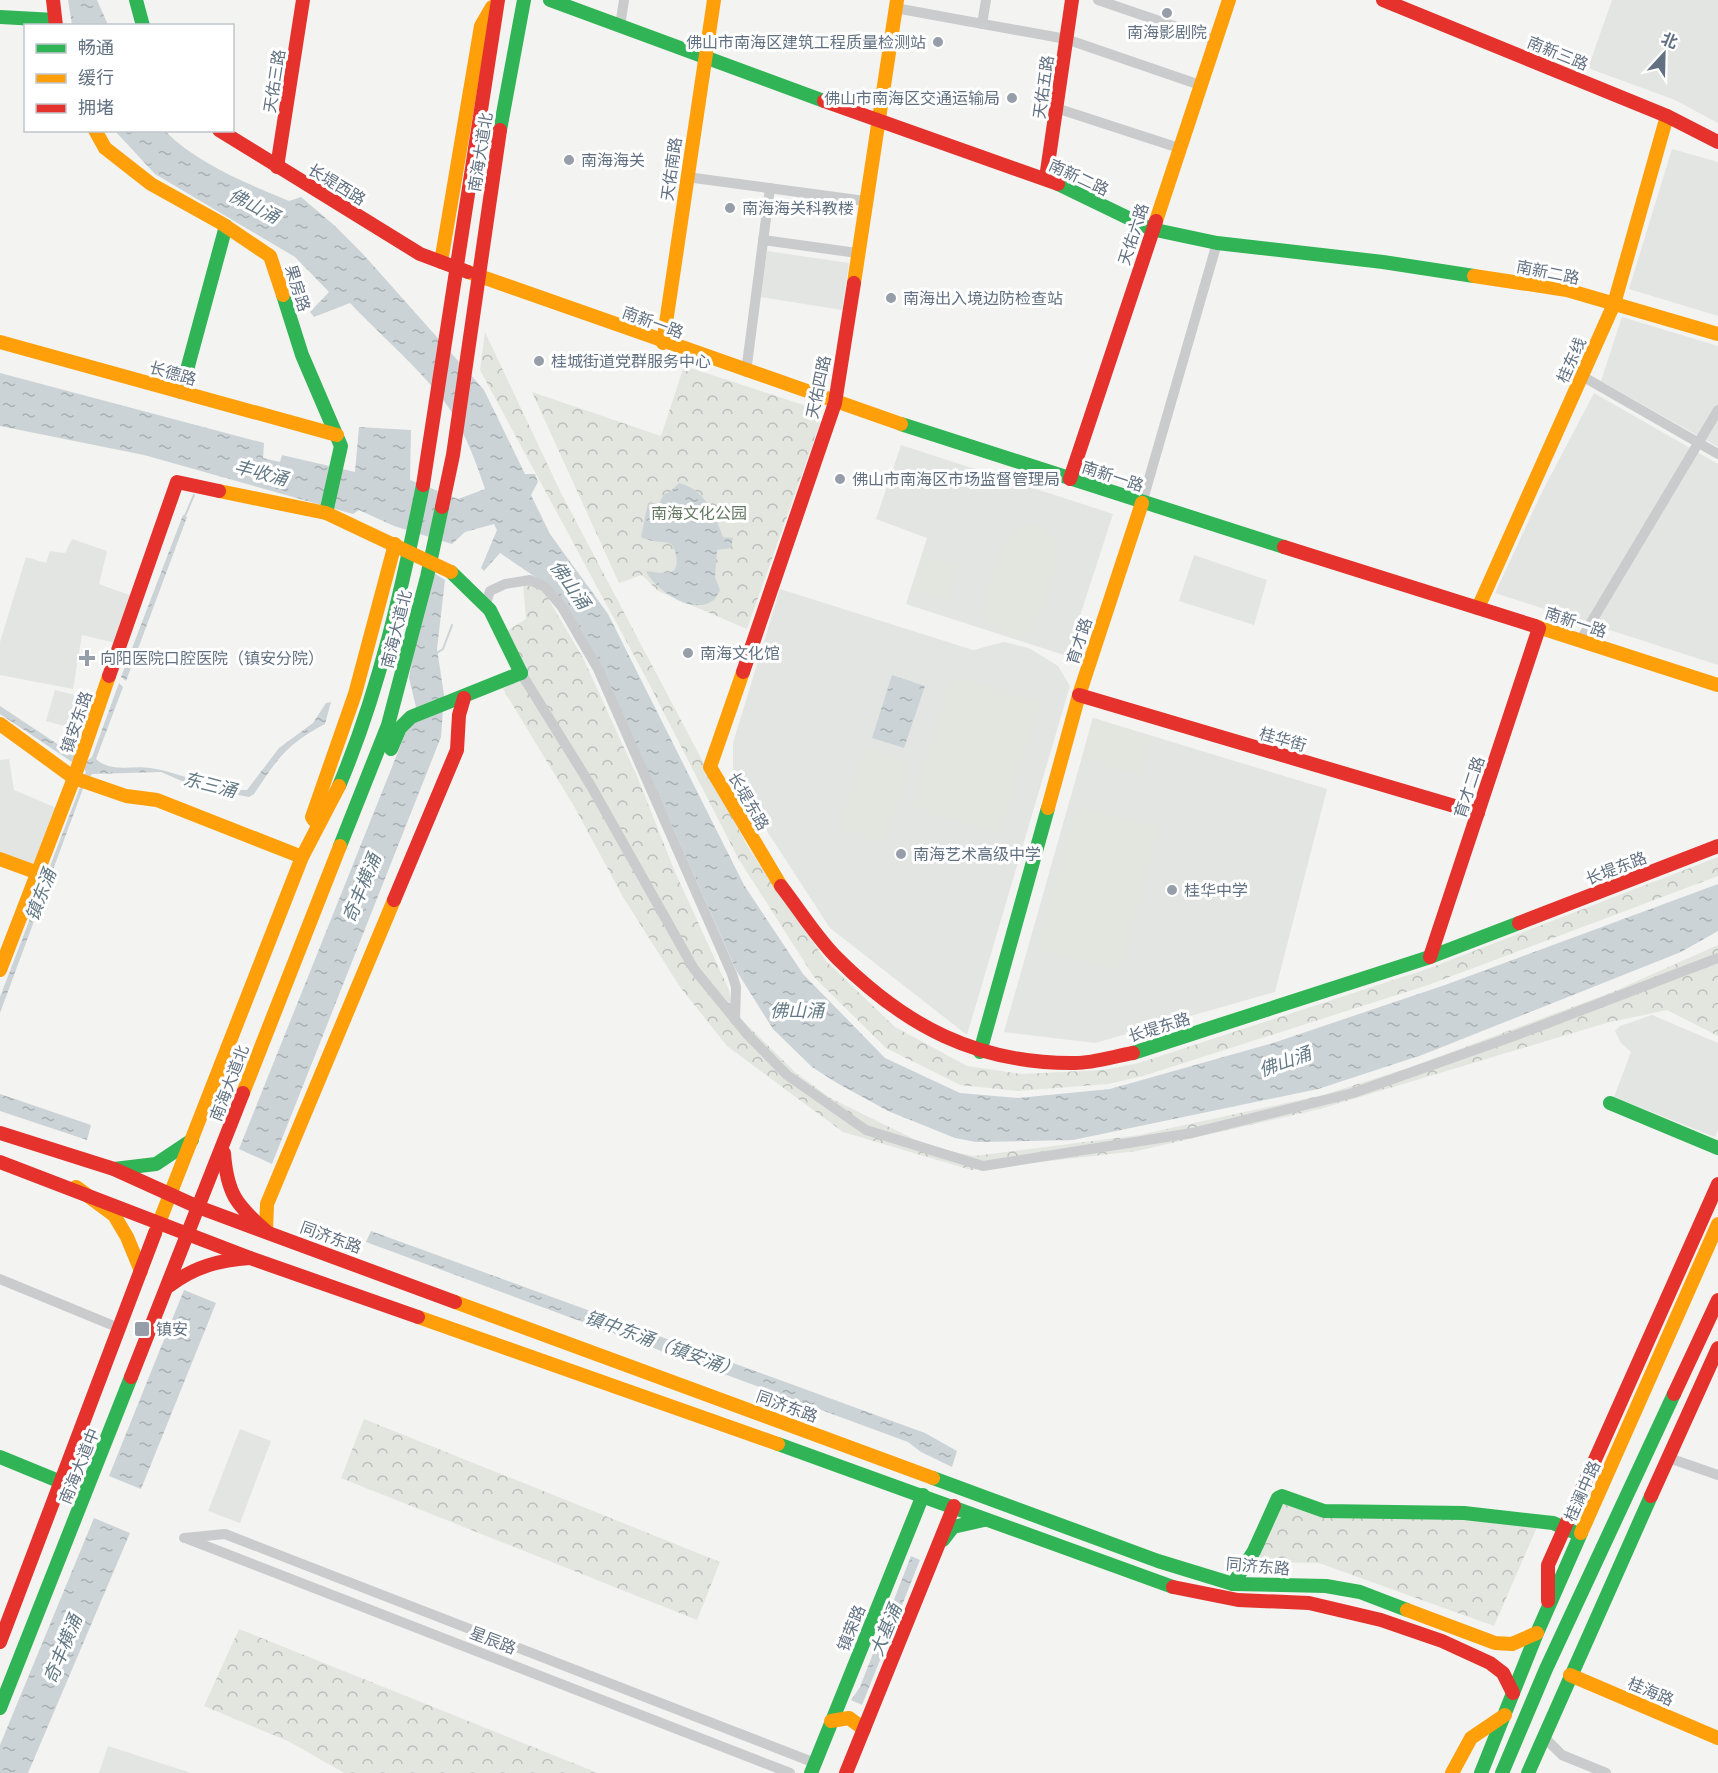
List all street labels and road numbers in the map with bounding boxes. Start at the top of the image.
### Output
street label: 南新三路 [1525,32,1591,74]
street label: 天佑三路 [259,48,289,114]
street label: 天佑五路 [1029,54,1057,120]
street label: 南海大道北 [464,111,496,193]
street label: 天佑南路 [657,136,685,202]
street label: 南新二路 [1046,154,1112,200]
street label: 长堤西路 [304,159,370,209]
street label: 天佑六路 [1114,200,1152,268]
street label: 南新二路 [1515,256,1581,288]
street label: 果房路 [281,262,315,314]
street label: 南新一路 [620,302,686,342]
street label: 桂东线 [1552,334,1590,386]
street label: 天佑四路 [802,354,834,420]
street label: 长德路 [147,357,199,389]
street label: 南新一路 [1079,457,1147,495]
street label: 南海大道北 [377,588,415,670]
street label: 南新一路 [1542,603,1610,641]
street label: 育才路 [1062,615,1096,667]
street label: 镇安东路 [56,688,96,756]
street label: 桂华街 [1257,723,1309,755]
street label: 育才二路 [1450,753,1488,821]
street label: 长堤东路 [724,768,774,834]
street label: 长堤东路 [1583,847,1649,889]
street label: 长堤东路 [1125,1008,1193,1046]
street label: 南海大道北 [205,1042,253,1124]
street label: 同济东路 [298,1217,364,1257]
street label: 同济东路 [754,1386,820,1426]
street label: 南海大道中 [55,1425,103,1507]
street label: 桂澜中路 [1560,1458,1604,1524]
street label: 同济东路 [1225,1553,1291,1579]
street label: 镇荣路 [833,1602,869,1654]
street label: 星辰路 [467,1622,519,1658]
street label: 桂海路 [1625,1672,1677,1710]

